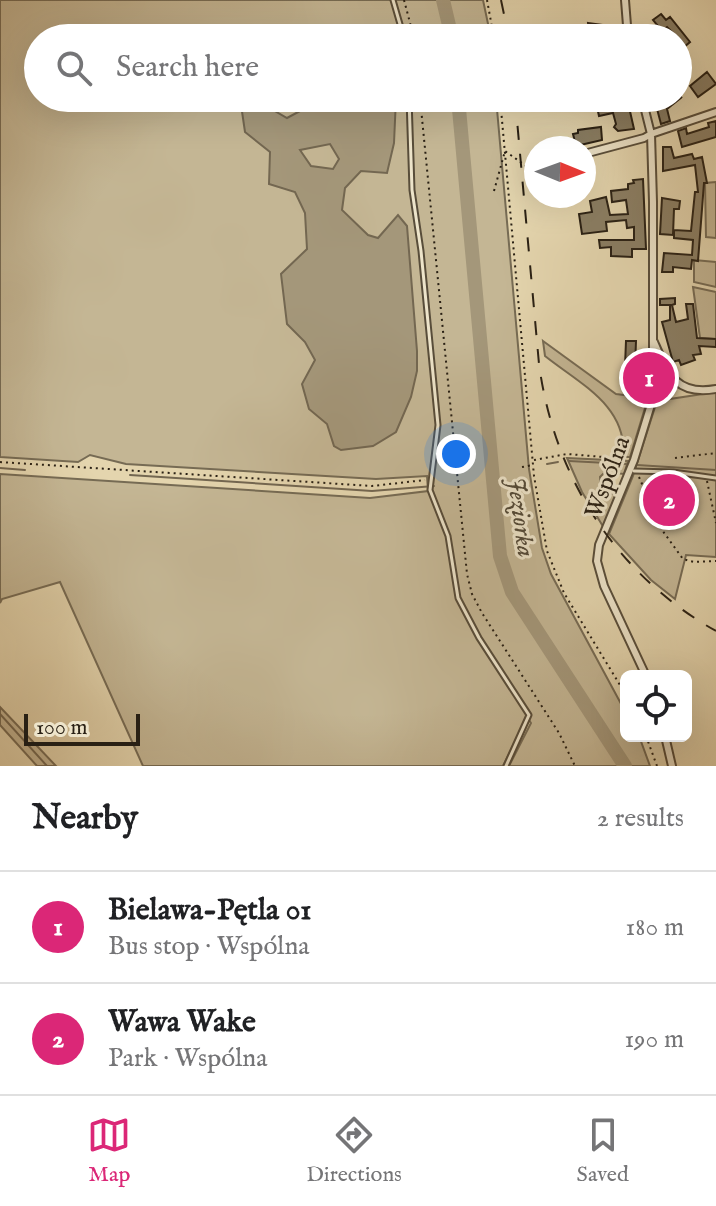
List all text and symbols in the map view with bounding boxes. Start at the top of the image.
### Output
search box [24,24,692,112]
icon: search [52,46,96,90]
text: Search here [116,49,259,87]
north arrow [524,136,596,208]
pin: 1 [623,348,675,408]
street label: Wspólna [579,431,638,523]
your location [436,434,476,474]
pin: 2 [643,470,695,530]
water label: Jeziorka [499,475,542,559]
map controls [620,670,692,742]
button: locate [620,670,692,742]
scale bar [24,710,140,746]
text: 100 m [36,714,88,742]
text: Nearby [32,797,138,840]
text: 2 results [597,802,684,835]
text: Bielawa-Pętla 01 [108,892,311,930]
text: 1 [53,911,63,944]
text: 180 m [626,911,684,944]
text: Bus stop · Wspólna [108,930,310,963]
text: Wawa Wake [108,1004,256,1042]
text: 2 [52,1023,64,1056]
text: 190 m [624,1023,684,1056]
text: Park · Wspólna [108,1042,267,1075]
tab: Map [87,1113,131,1189]
tab: Directions [306,1113,402,1189]
tab: Saved [577,1113,629,1189]

